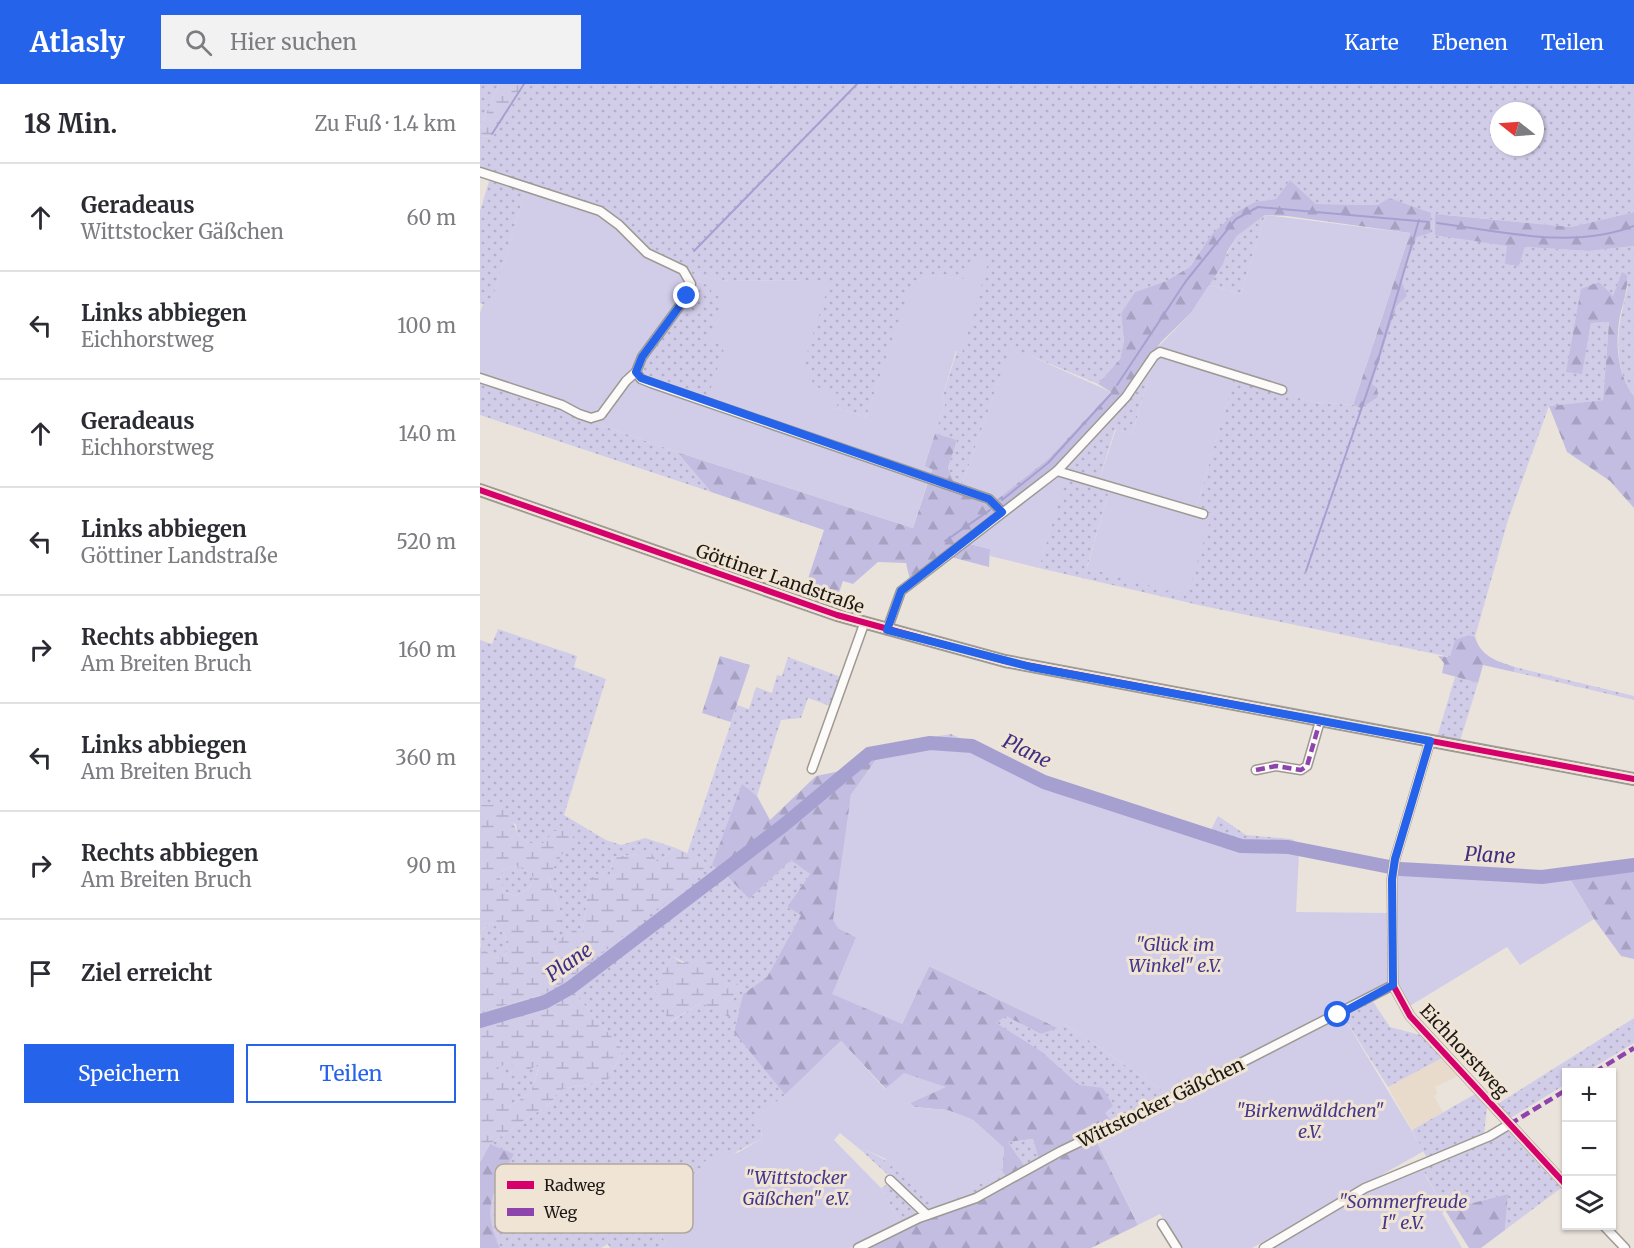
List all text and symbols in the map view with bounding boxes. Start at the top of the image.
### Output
search box [161,15,581,69]
text: Atlasly [30,24,125,60]
icon: search [182,26,215,59]
text: Hier suchen [230,28,357,56]
text: Karte [1344,29,1399,56]
text: Ebenen [1432,29,1508,56]
text: Teilen [1541,29,1604,56]
north arrow [1490,102,1544,156]
text: 18 Min. [24,107,117,140]
text: Zu Fuß · 1.4 km [314,111,456,136]
text: Geradeaus [81,191,195,219]
icon: ahead [24,201,57,234]
text: 60 m [406,205,456,230]
text: Wittstocker Gäßchen [81,219,284,244]
route end [673,282,699,308]
text: Links abbiegen [81,299,247,327]
icon: left [24,309,57,342]
text: 100 m [397,313,456,338]
text: Eichhorstweg [81,327,214,352]
text: Geradeaus [81,407,195,435]
icon: ahead [24,417,57,450]
text: 140 m [399,421,456,446]
text: Eichhorstweg [81,435,214,460]
text: Links abbiegen [81,515,247,543]
icon: left [24,525,57,558]
text: 520 m [396,529,456,554]
street label: Göttiner Landstraße [693,539,868,618]
text: Göttiner Landstraße [81,543,278,568]
text: Rechts abbiegen [81,623,258,651]
icon: right [24,633,57,666]
text: 160 m [398,637,456,662]
text: Am Breiten Bruch [81,651,252,676]
water label: Plane [999,728,1056,773]
text: Links abbiegen [81,731,247,759]
icon: left [24,741,57,774]
text: 360 m [395,745,456,770]
text: Am Breiten Bruch [81,759,252,784]
text: Rechts abbiegen [81,839,258,867]
water label: Plane [1464,841,1516,868]
icon: right [24,849,57,882]
text: 90 m [406,853,456,878]
text: Am Breiten Bruch [81,867,252,892]
park label: "Glück im Winkel" e.V. [1129,933,1221,977]
water label: Plane [541,937,597,987]
icon: arrive [24,957,57,990]
text: Ziel erreicht [81,959,212,987]
street label: Eichhorstweg [1415,999,1514,1102]
route start [1324,1001,1350,1027]
button: Speichern [24,1044,234,1103]
button: Teilen [246,1044,456,1103]
street label: Wittstocker Gäßchen [1073,1052,1248,1153]
map controls [1562,1068,1616,1230]
button: + [1562,1068,1616,1122]
park label: "Birkenwäldchen" e.V. [1236,1099,1384,1143]
button: − [1562,1122,1616,1176]
legend [495,1164,693,1233]
park label: "Wittstocker Gäßchen" e.V. [742,1166,850,1210]
text: Radweg [544,1175,605,1195]
button: layers [1562,1176,1616,1230]
park label: "Sommerfreude I" e.V. [1339,1190,1467,1234]
text: Weg [543,1202,578,1222]

